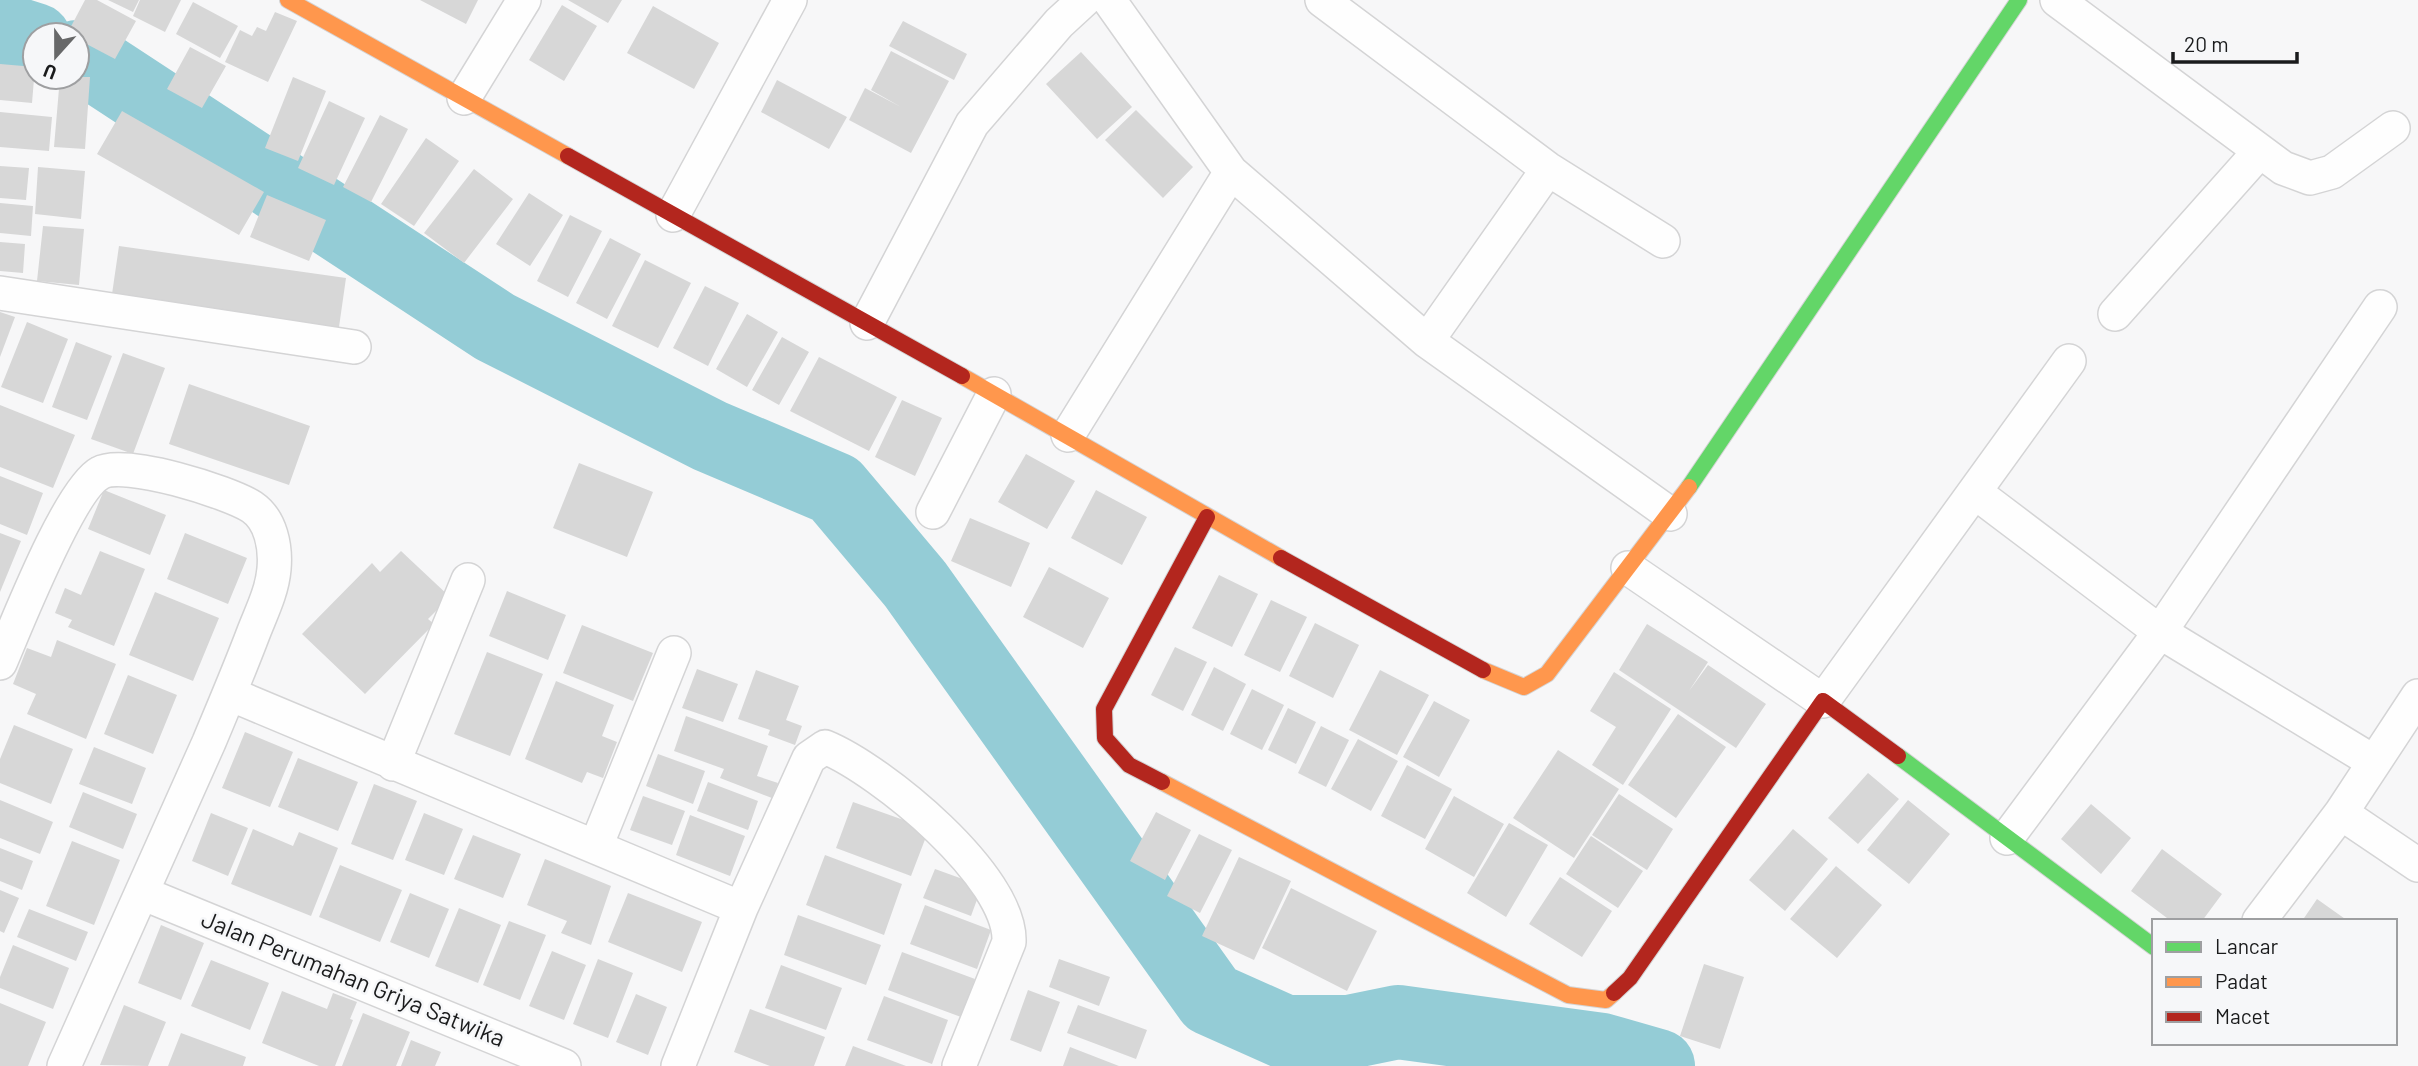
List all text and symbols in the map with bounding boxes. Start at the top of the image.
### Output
north arrow [21,21,91,91]
scale bar [2173,21,2297,65]
text: 20 m [2184,31,2229,56]
text: U [40,59,59,85]
street label: Jalan Perumahan Griya Satwika [198,903,510,1052]
legend [2152,919,2397,1045]
text: Lancar [2215,933,2278,958]
text: Padat [2215,968,2268,993]
text: Macet [2215,1003,2270,1028]

